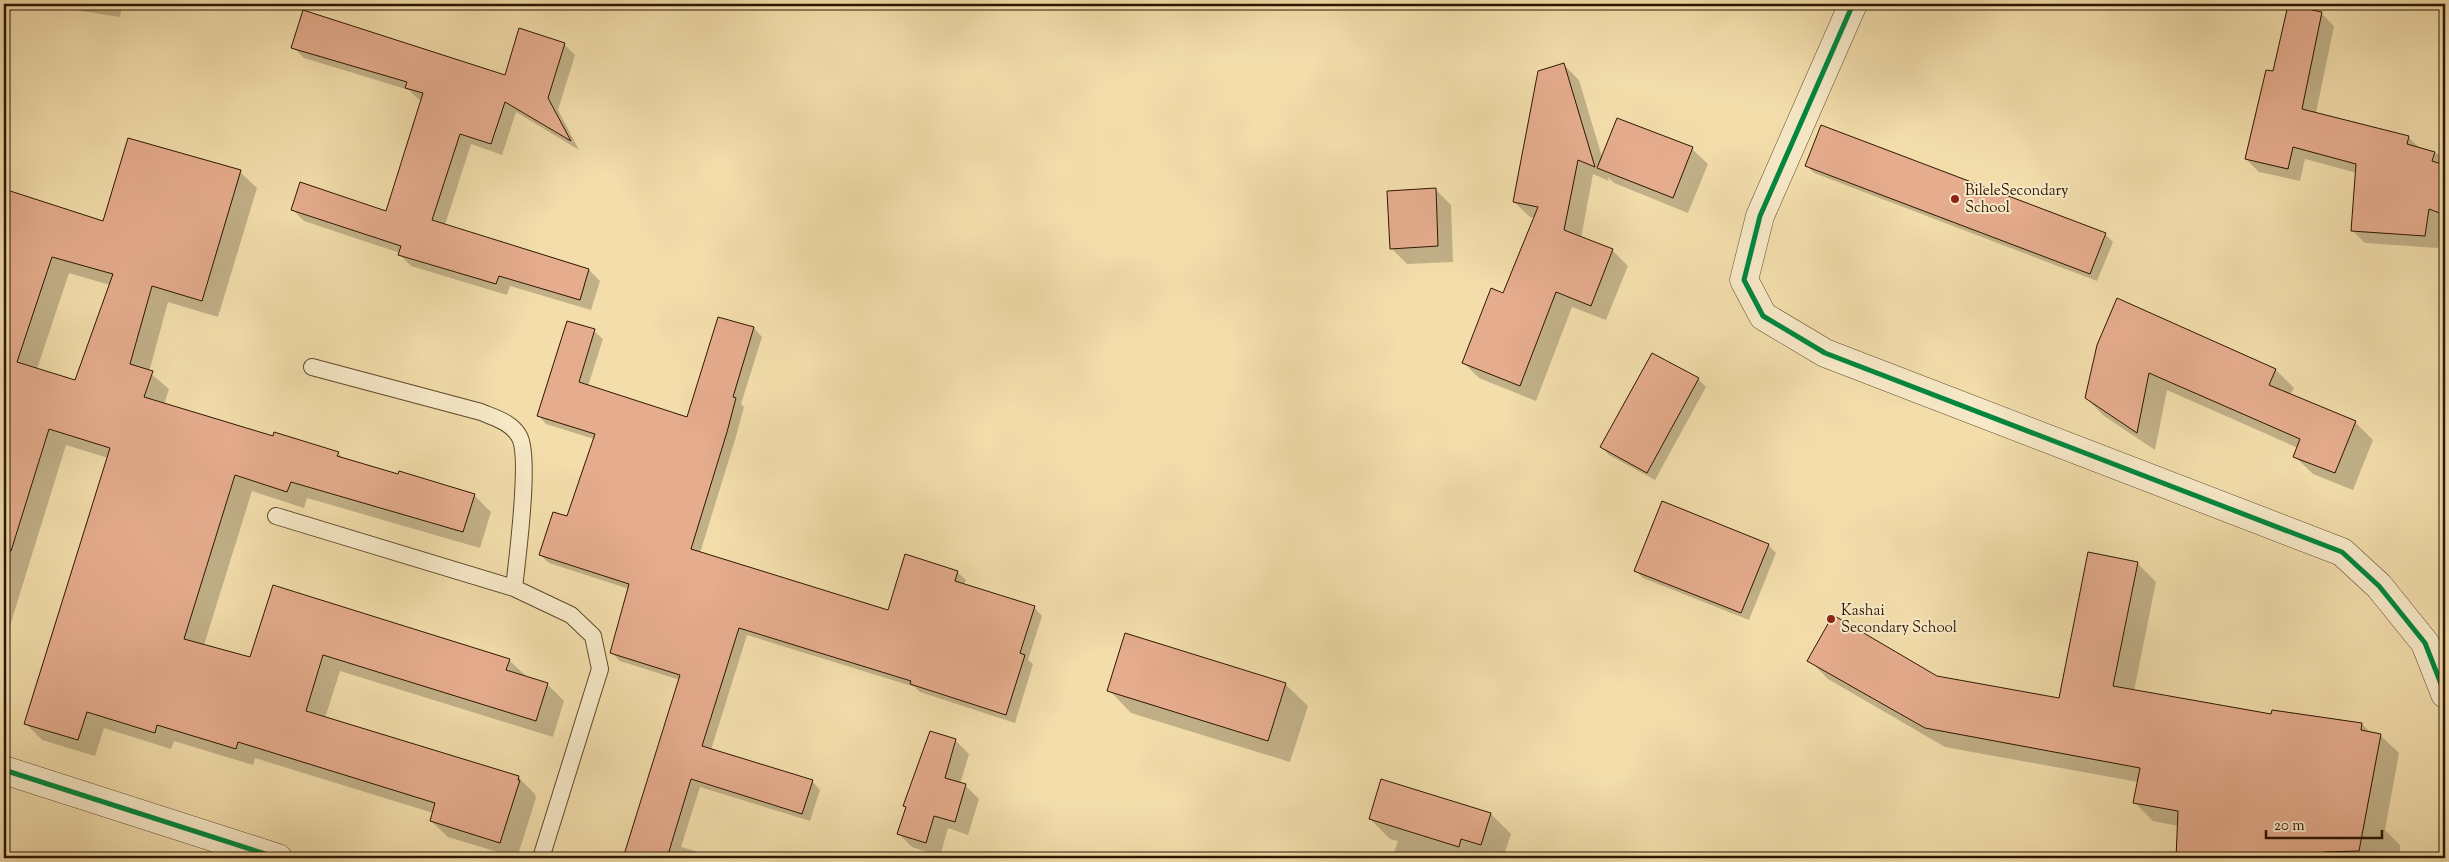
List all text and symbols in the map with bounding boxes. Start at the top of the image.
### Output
place label: BileleSecondary School [1965,181,2069,219]
marker: BileleSecondary School [1949,193,1961,205]
place label: Kashai Secondary School [1841,601,1957,639]
marker: Kashai Secondary School [1825,613,1837,625]
scale bar [2266,807,2383,839]
text: 20 m [2274,816,2305,837]

